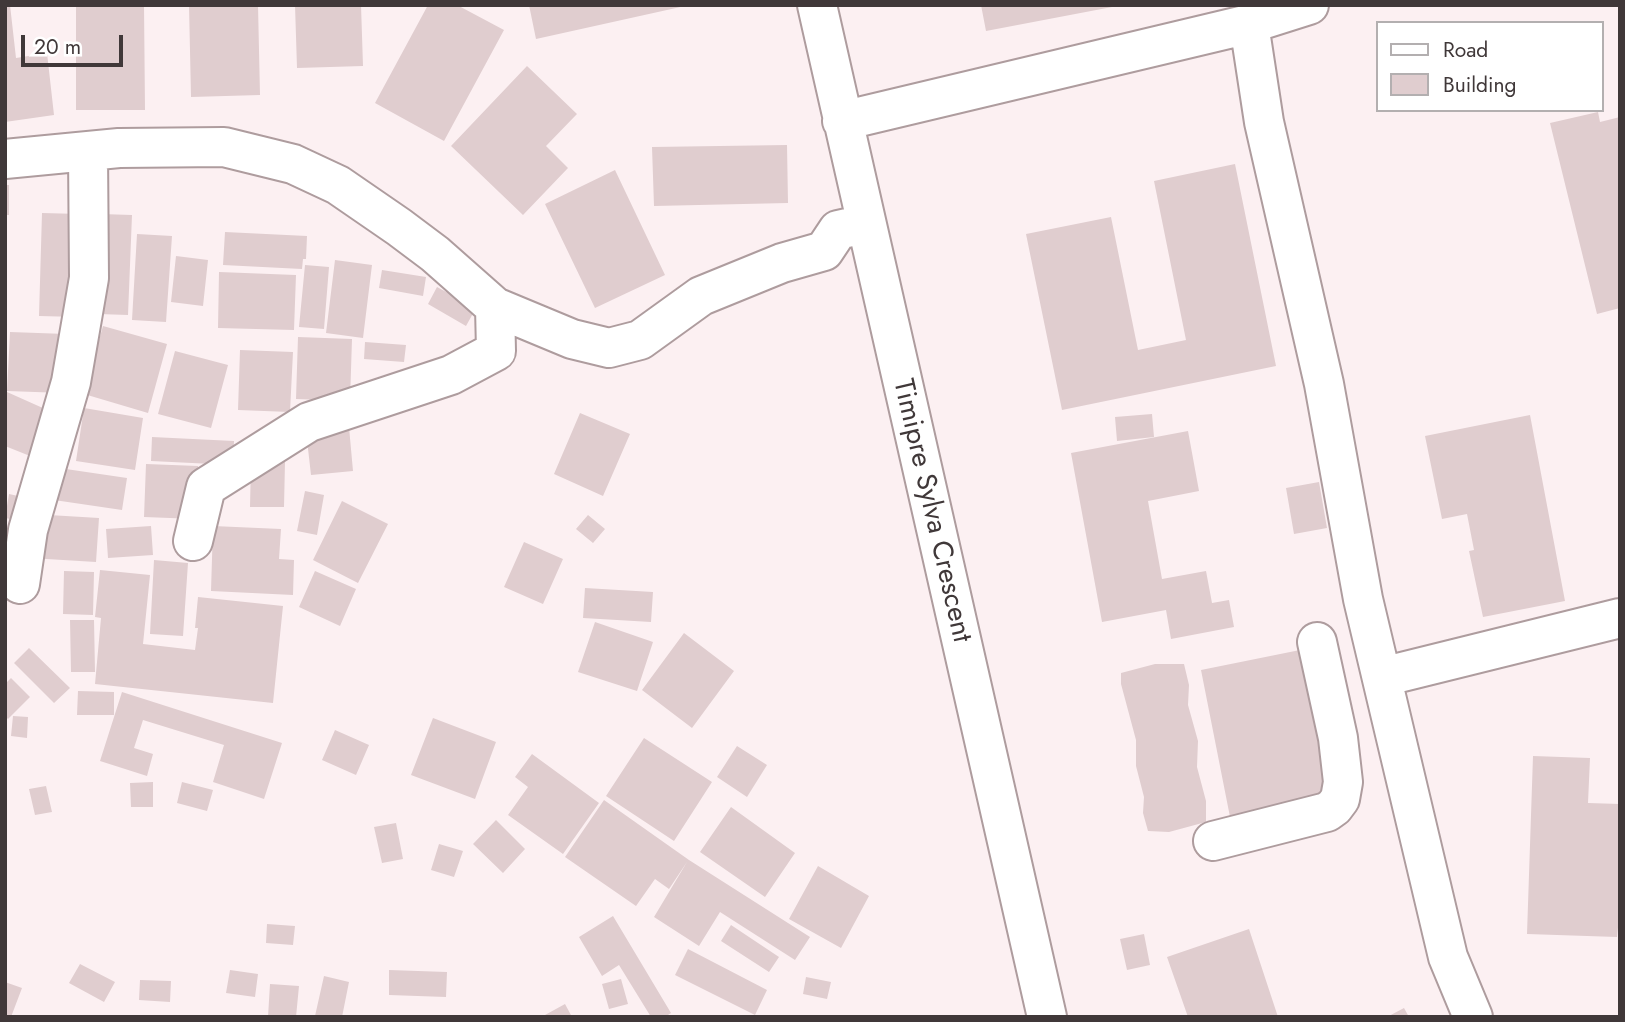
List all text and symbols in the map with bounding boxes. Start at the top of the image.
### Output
scale bar [24,21,126,65]
legend [1376,21,1604,112]
text: 20 m [34,32,81,62]
text: Road [1443,35,1488,65]
text: Building [1443,70,1516,100]
street label: Timipre Sylva Crescent [884,376,978,646]

